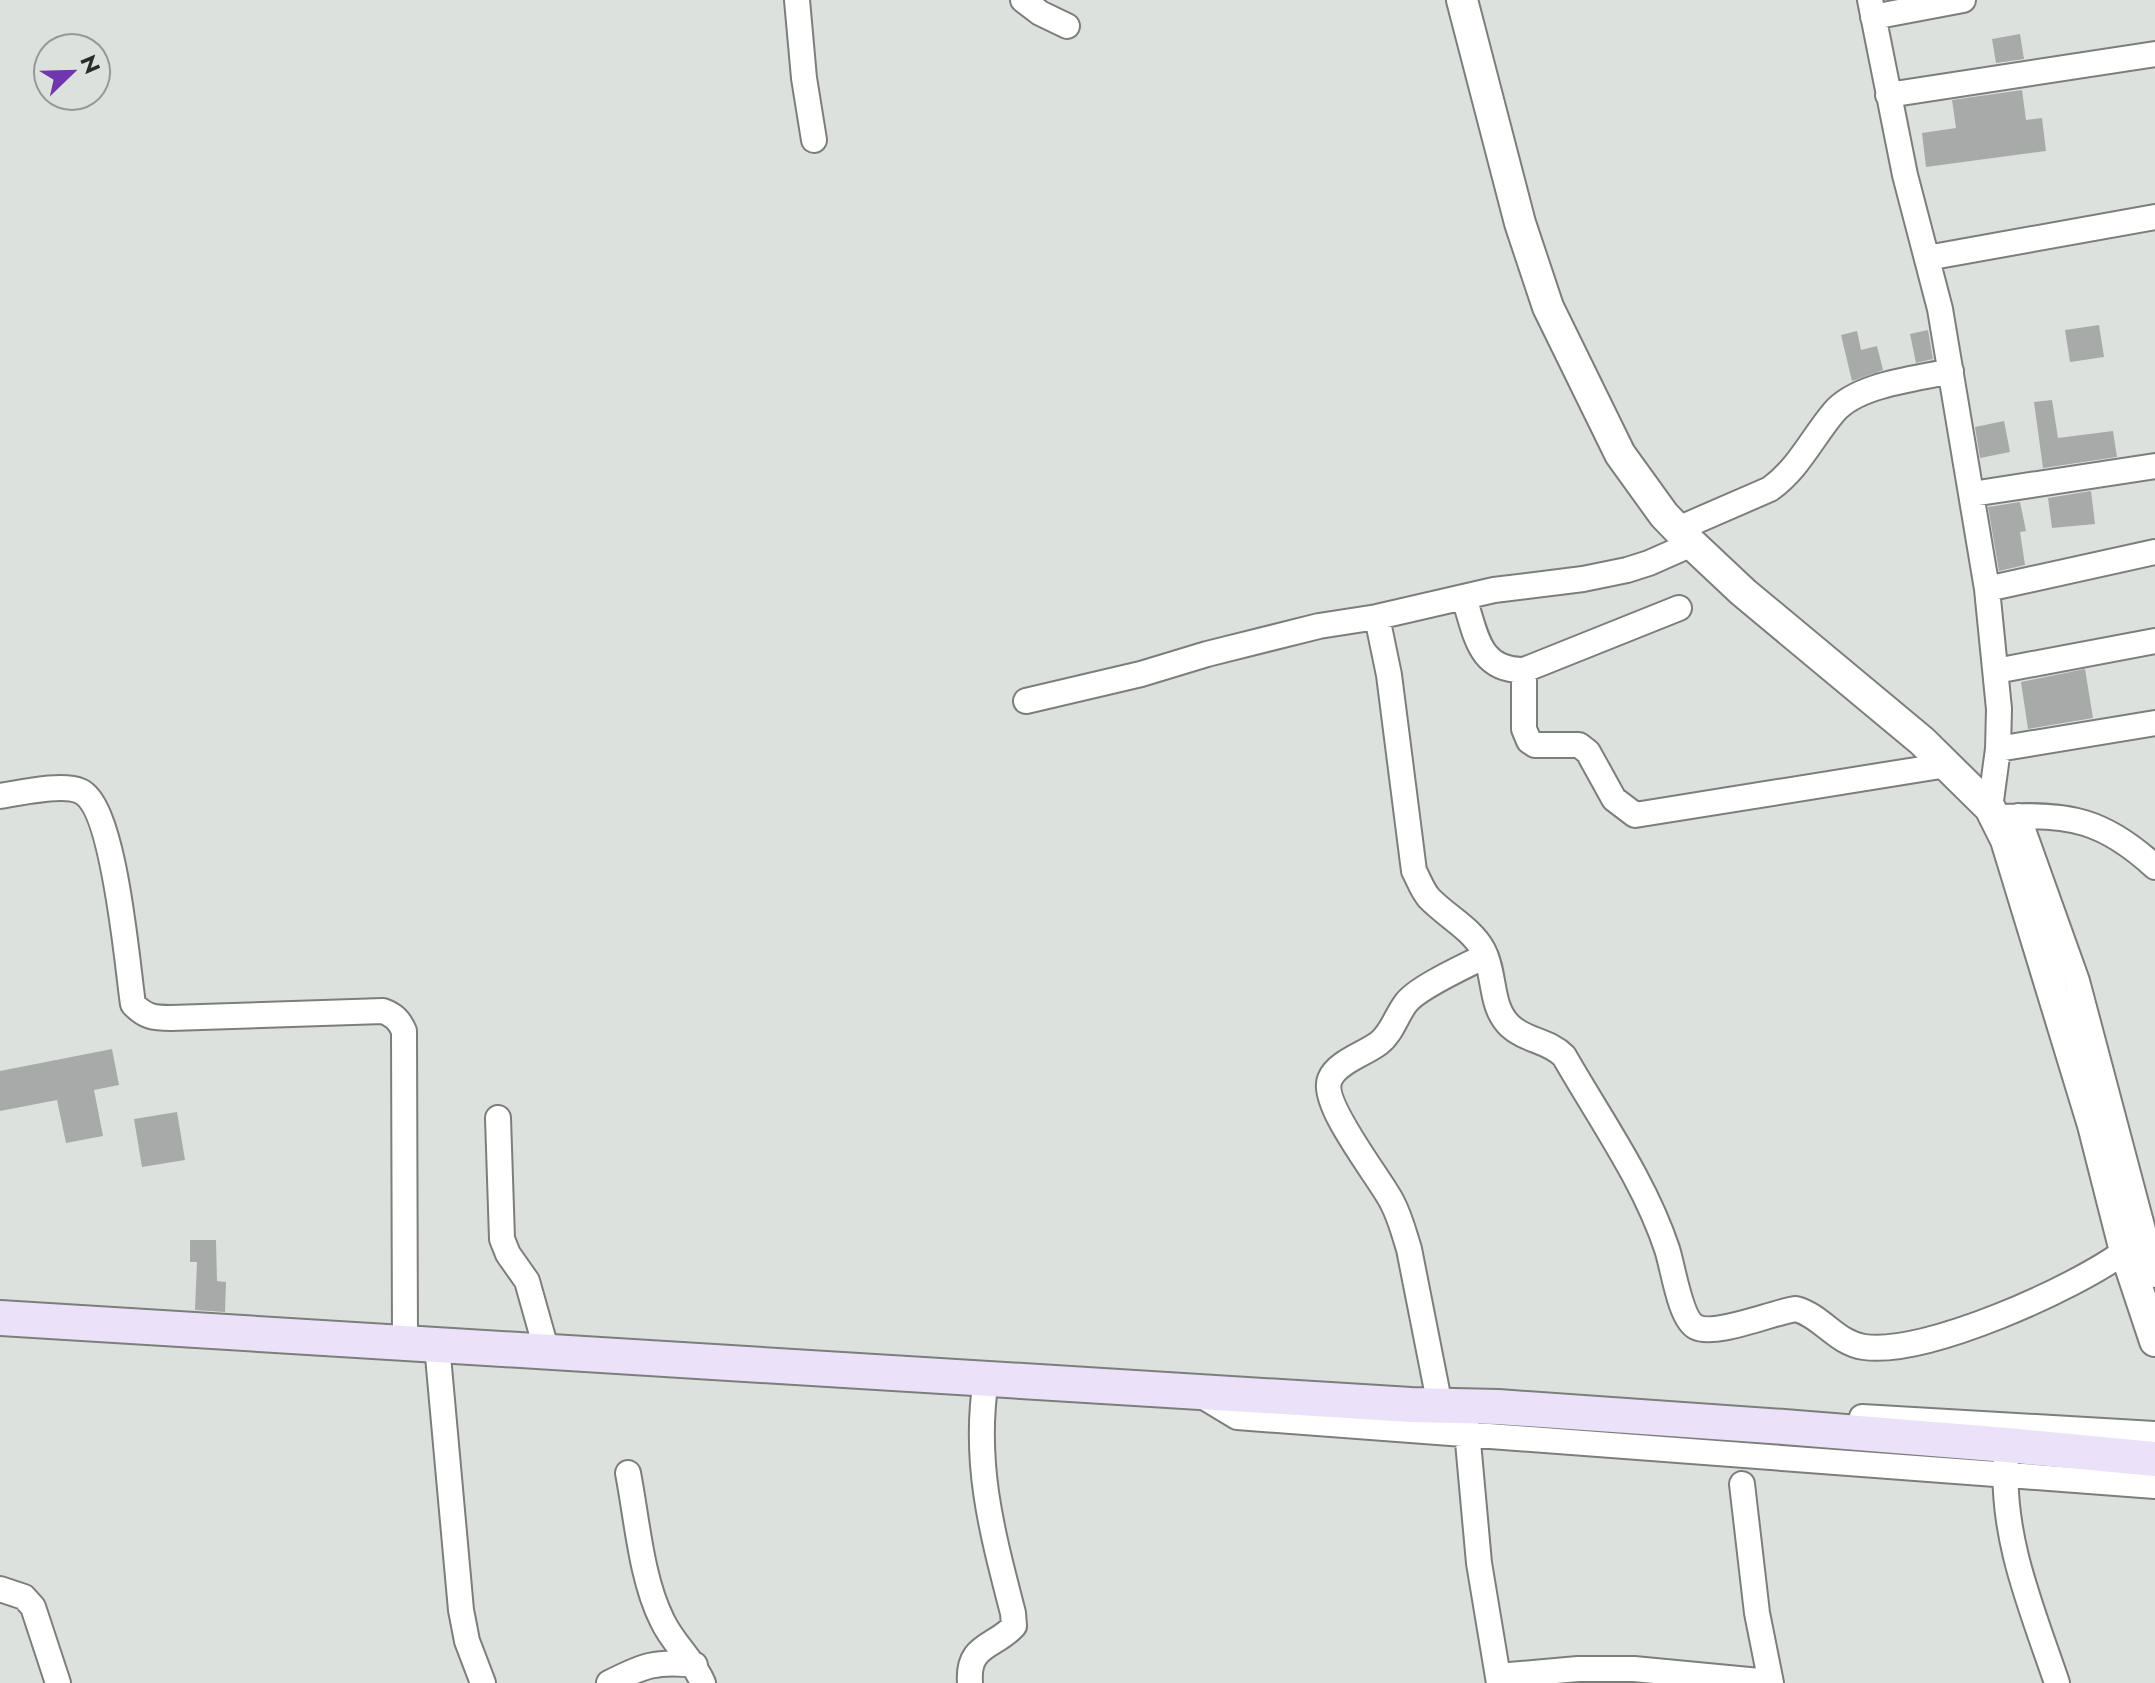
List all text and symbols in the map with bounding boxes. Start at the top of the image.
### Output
north arrow [32,32,112,112]
text: N [72,50,109,78]

